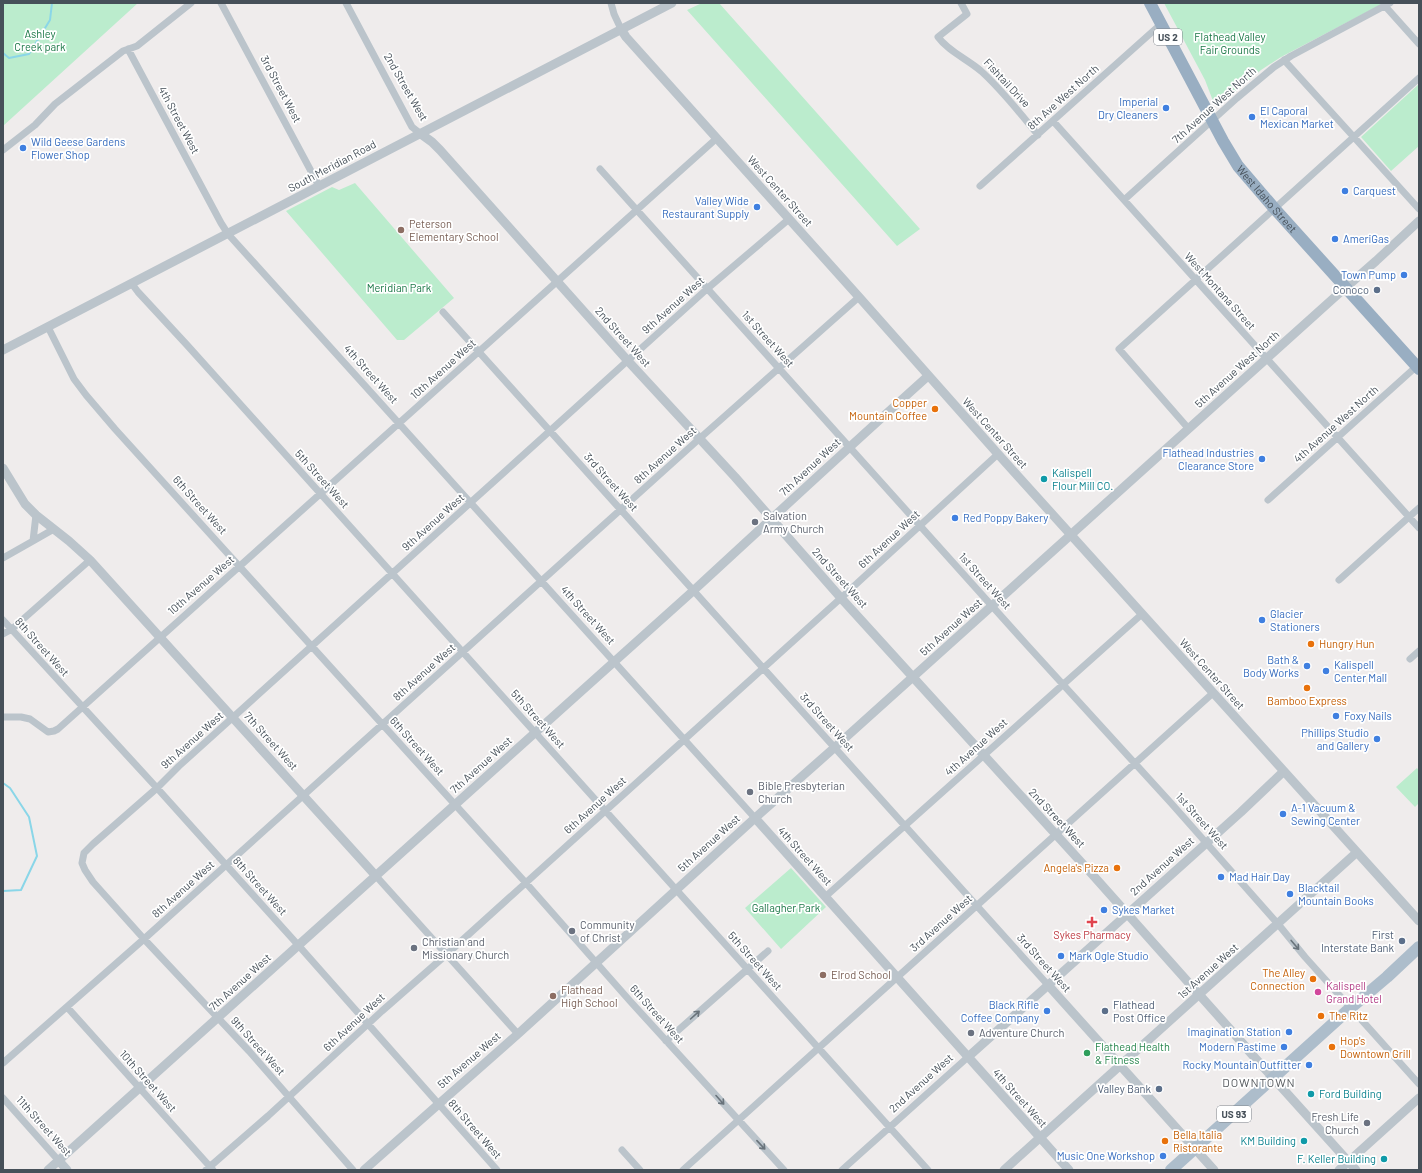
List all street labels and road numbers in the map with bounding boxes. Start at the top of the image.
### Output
road number: US 2 [1154,29,1182,45]
street label: 2nd Street West [382,50,431,123]
street label: 3rd Street West [258,53,305,125]
street label: Fishtail Drive [981,56,1033,110]
street label: 8th Ave West North [1024,61,1101,132]
street label: 7th Avenue West North [1169,63,1258,146]
street label: 4th Street West [156,84,203,156]
street label: South Meridian Road [286,137,378,194]
street label: West Center Street [745,153,816,229]
street label: West Idaho Street [1234,162,1300,235]
street label: West Montana Street [1182,249,1259,332]
street label: 9th Avenue West [639,273,706,336]
street label: 2nd Street West [593,304,654,369]
street label: 1st Street West [740,308,797,370]
street label: 5th Avenue West North [1192,327,1282,410]
street label: 10th Avenue West [407,336,478,401]
street label: 4th Street West [342,342,401,406]
street label: 4th Avenue West North [1291,382,1381,465]
street label: West Center Street [960,395,1031,471]
street label: 8th Avenue West [631,423,698,486]
street label: 7th Avenue West [776,435,843,498]
street label: 5th Street West [293,447,352,511]
street label: 3rd Street West [582,450,641,514]
street label: 6th Street West [171,473,230,537]
street label: 9th Avenue West [399,490,466,553]
street label: 6th Avenue West [855,507,922,570]
street label: 2nd Street West [810,545,871,610]
street label: 1st Street West [957,550,1014,612]
street label: 10th Avenue West [165,552,236,617]
street label: 4th Street West [559,583,618,647]
street label: 5th Avenue West [917,595,984,658]
street label: 8th Street West [13,615,72,679]
street label: West Center Street [1177,636,1248,712]
street label: 8th Avenue West [390,640,457,703]
street label: 5th Street West [509,687,568,751]
street label: 3rd Street West [798,690,857,754]
street label: 9th Avenue West [158,708,225,771]
street label: 7th Street West [242,709,301,772]
street label: 6th Street West [388,714,447,778]
street label: 4th Avenue West [942,715,1010,778]
street label: 7th Avenue West [447,733,514,796]
street label: 6th Avenue West [561,773,628,836]
street label: 2nd Street West [1027,785,1088,850]
street label: 1st Street West [1174,790,1231,852]
street label: 5th Avenue West [675,811,742,874]
street label: 4th Street West [776,824,835,888]
street label: 2nd Avenue West [1127,834,1196,898]
street label: 8th Street West [231,854,290,918]
street label: 8th Avenue West [149,857,216,920]
street label: 3rd Avenue West [907,891,974,954]
street label: 5th Street West [726,929,785,993]
street label: 3rd Street West [1015,931,1074,995]
street label: 1st Avenue West [1175,940,1241,1001]
street label: 7th Avenue West [206,950,273,1013]
street label: 6th Street West [628,982,687,1046]
street label: 6th Avenue West [320,990,387,1053]
street label: 9th Street West [229,1014,288,1078]
street label: 5th Avenue West [435,1029,503,1090]
street label: 10th Street West [117,1047,180,1114]
street label: 2nd Avenue West [886,1051,955,1115]
street label: 4th Street West [991,1066,1050,1130]
street label: 11th Street West [14,1093,75,1158]
street label: 8th Street West [446,1096,505,1161]
road number: US 93 [1217,1106,1251,1122]

